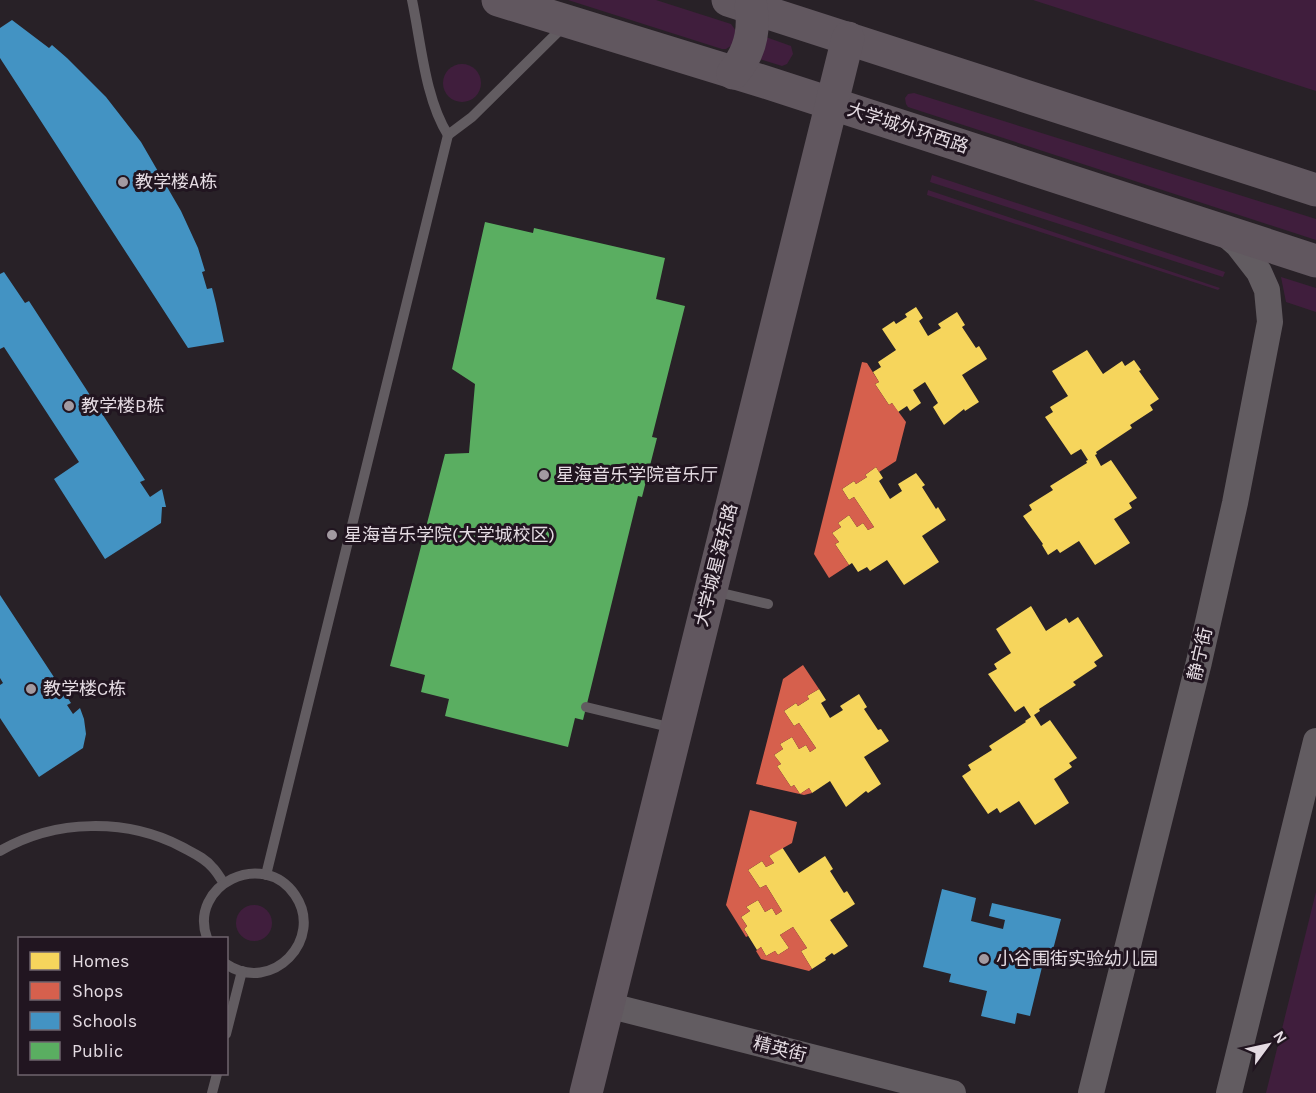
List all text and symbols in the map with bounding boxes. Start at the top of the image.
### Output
street label: 大学城外环西路 [845,98,971,158]
place label: 教学楼A栋 [135,171,217,193]
marker: 教学楼A栋 [116,175,130,189]
place label: 教学楼B栋 [81,395,164,417]
marker: 教学楼B栋 [62,399,76,413]
place label: 星海音乐学院音乐厅 [556,464,718,486]
marker: 星海音乐学院音乐厅 [537,468,551,482]
street label: 大学城星海东路 [690,501,742,629]
place label: 星海音乐学院(大学城校区) [344,524,555,546]
marker: 星海音乐学院(大学城校区) [325,528,339,542]
street label: 静宁街 [1183,625,1217,683]
place label: 教学楼C栋 [43,678,126,700]
marker: 教学楼C栋 [24,682,38,696]
legend [18,937,228,1075]
place label: 小谷围街实验幼儿园 [996,948,1158,970]
text: Homes [72,950,129,972]
marker: 小谷围街实验幼儿园 [977,952,991,966]
text: Shops [72,980,124,1002]
text: Schools [72,1010,137,1032]
north arrow [1238,1015,1298,1075]
text: N [1269,1027,1291,1047]
street label: 精英街 [751,1032,809,1066]
text: Public [72,1040,123,1062]

